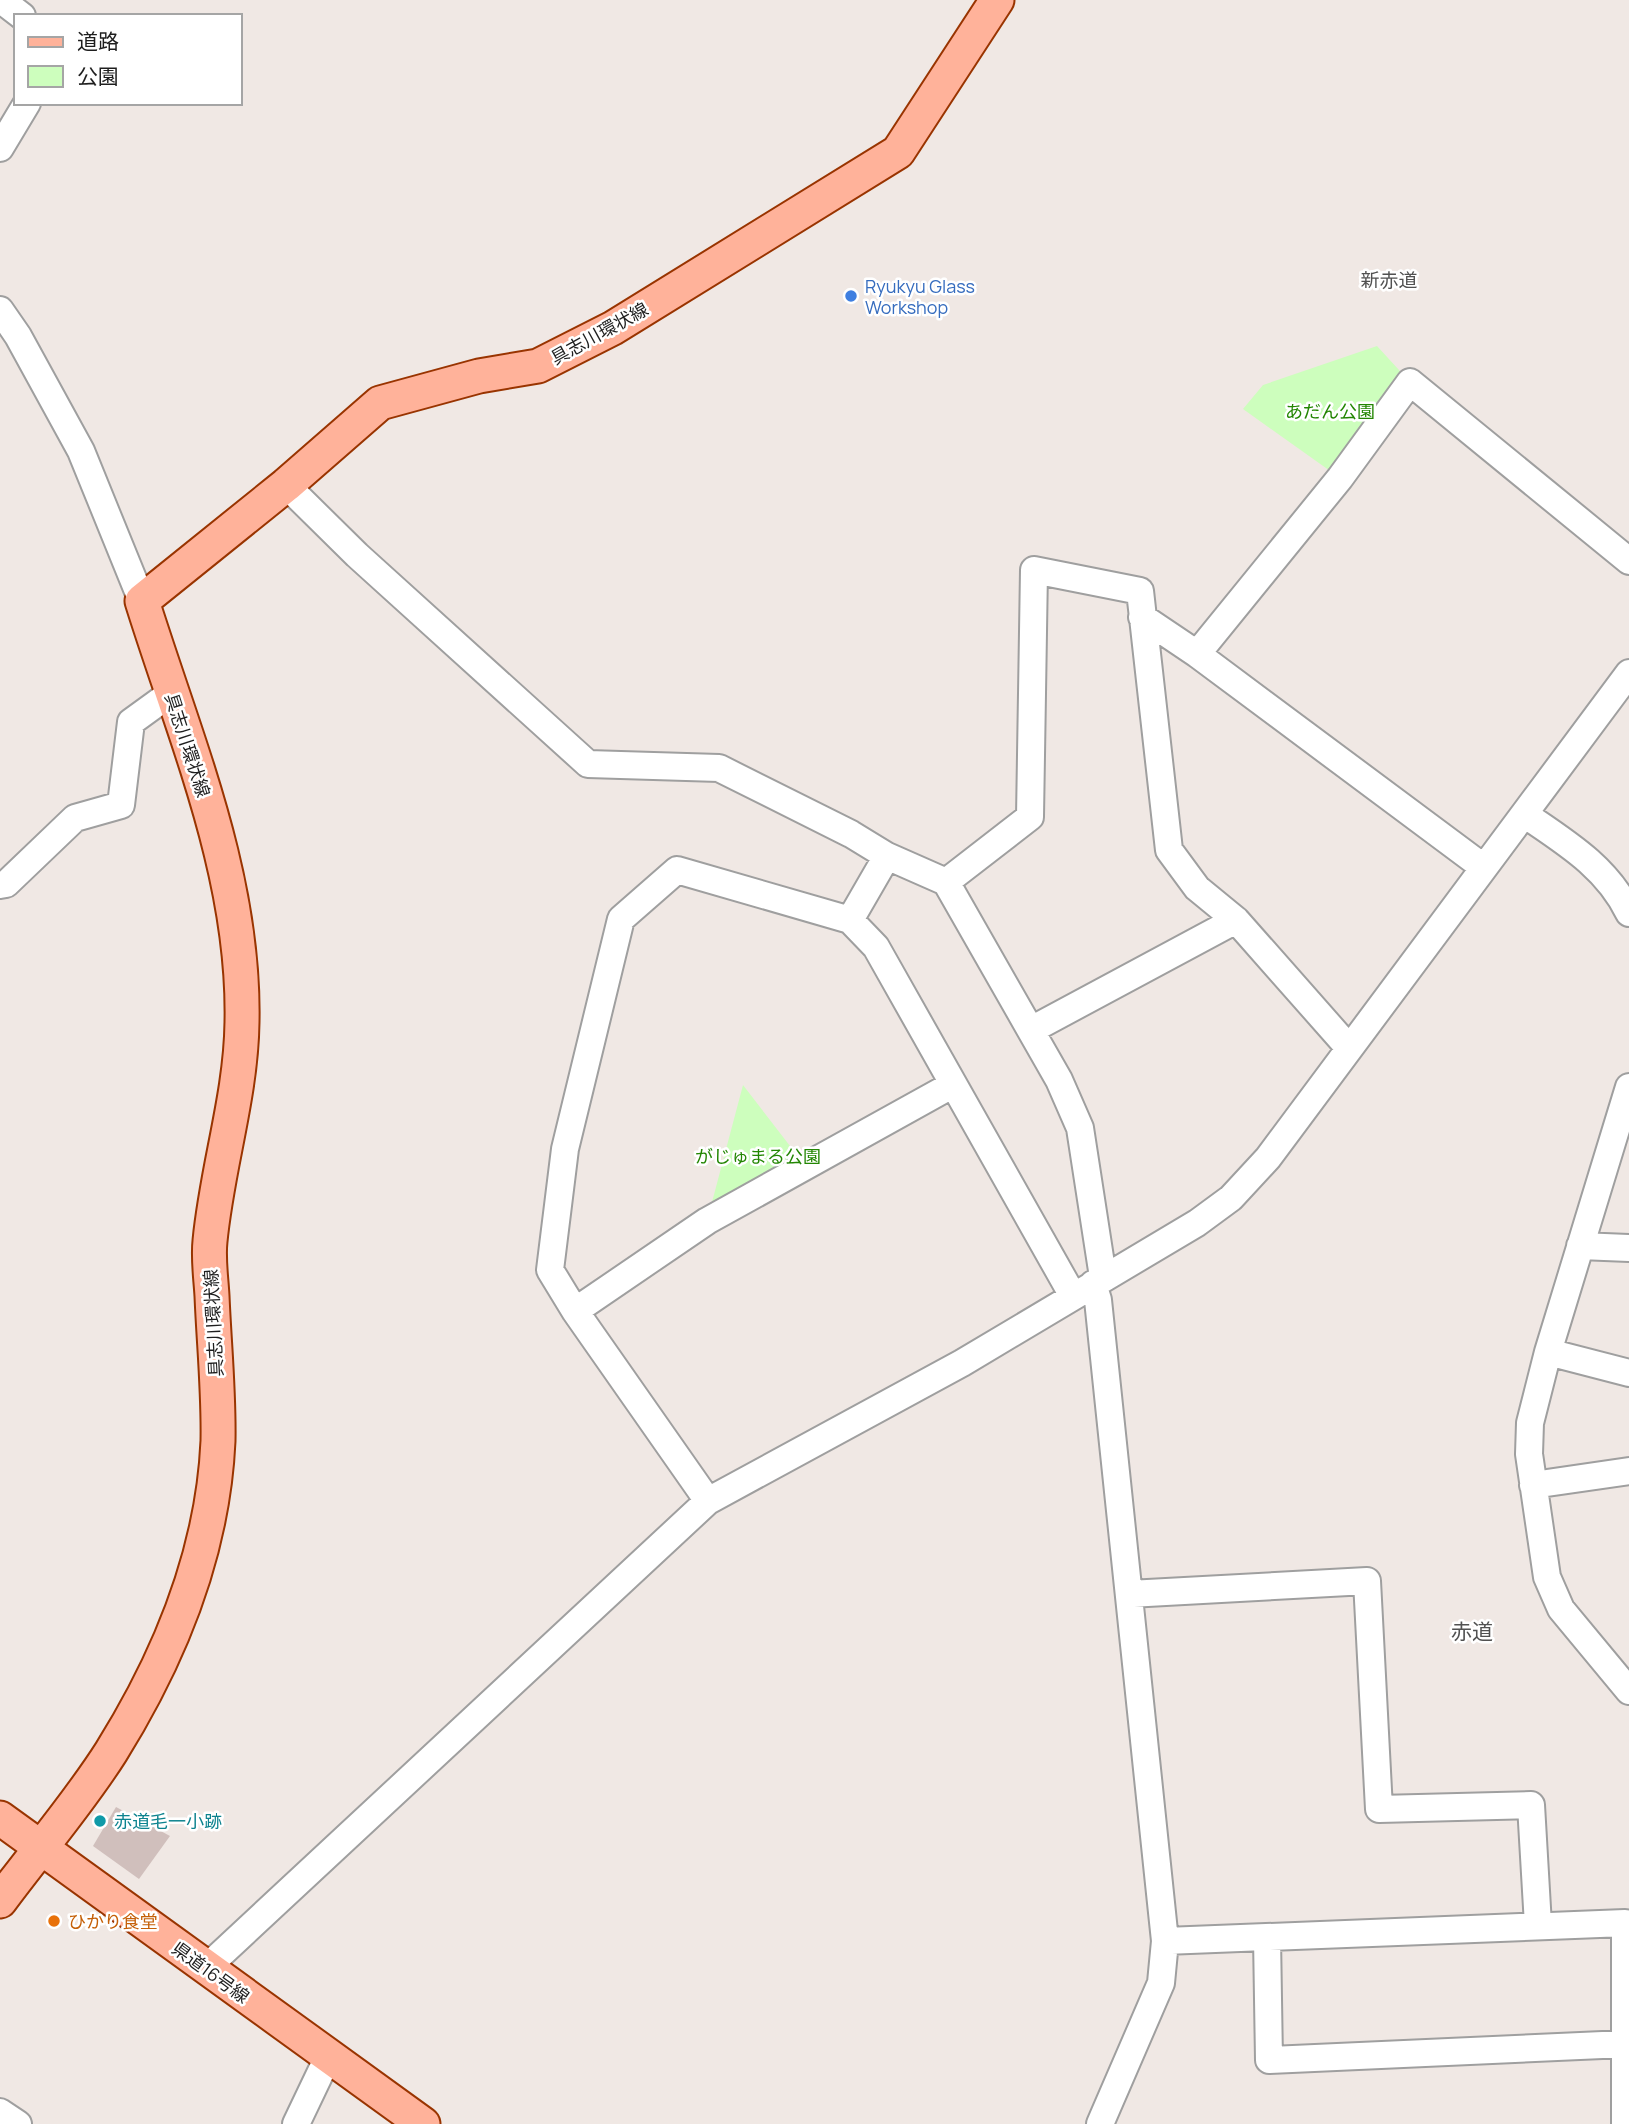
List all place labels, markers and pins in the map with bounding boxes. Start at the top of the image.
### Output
place label: Ryukyu Glass Workshop [865,274,975,319]
marker: Ryukyu Glass Workshop [843,288,859,304]
place label: 赤道毛一小跡 [114,1809,222,1833]
marker: 赤道毛一小跡 [92,1813,108,1829]
place label: ひかり食堂 [68,1909,158,1933]
marker: ひかり食堂 [46,1913,62,1929]

